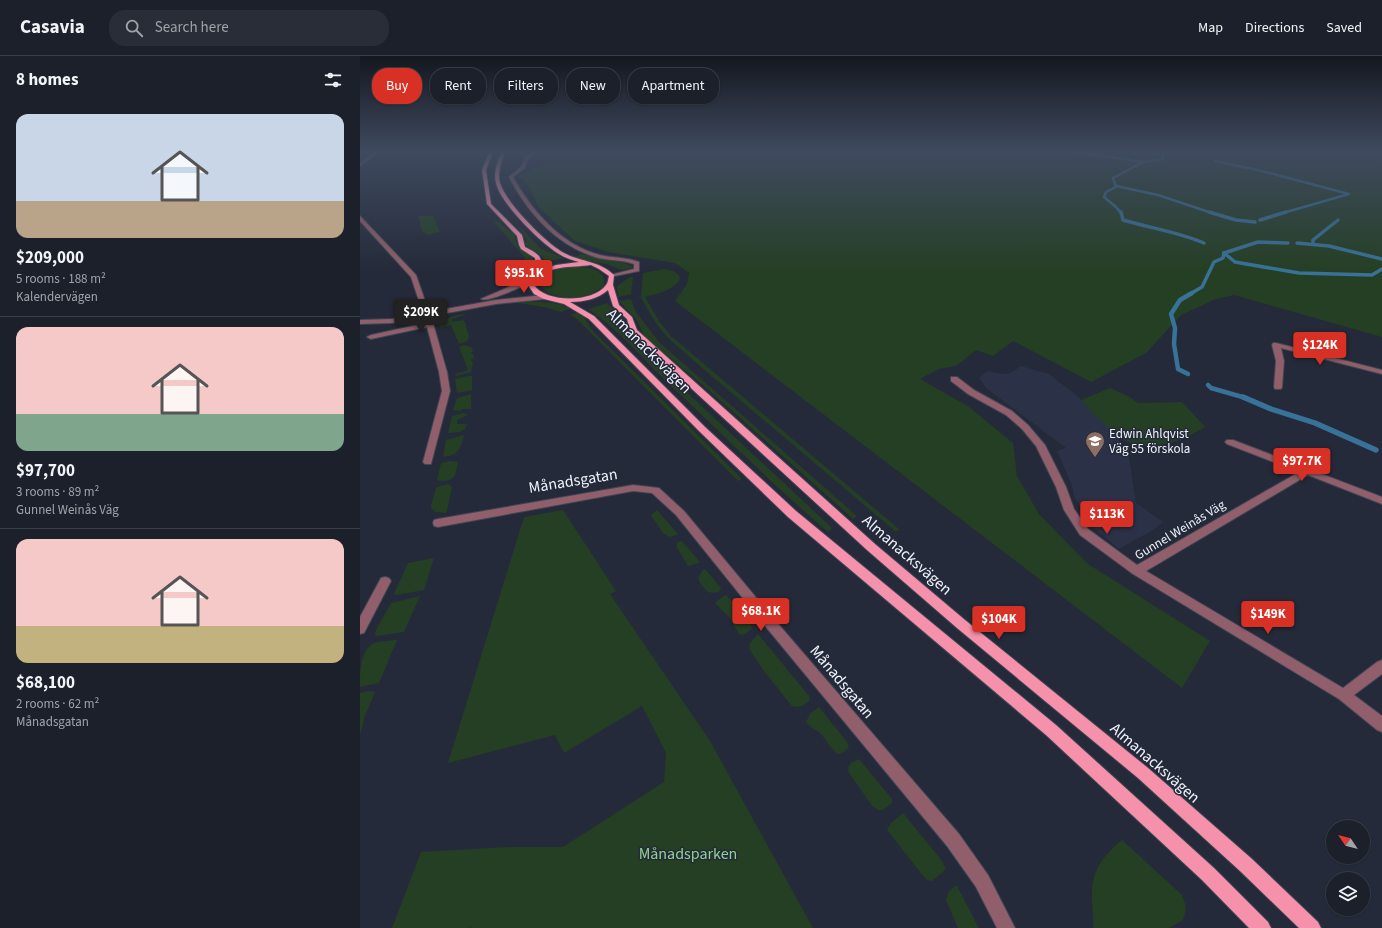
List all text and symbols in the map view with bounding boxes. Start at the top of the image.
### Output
search box [109,10,389,46]
text: Casavia [20,14,85,41]
icon: search [123,17,145,39]
text: Search here [155,17,229,38]
text: Map [1198,18,1223,38]
text: Directions [1245,18,1304,38]
text: Saved [1326,18,1362,38]
text: 8 homes [16,68,78,92]
chip: Buy [372,68,422,104]
chip: Rent [430,68,486,104]
chip: Filters [494,68,558,104]
chip: New [566,68,620,104]
chip: Apartment [628,68,719,104]
icon: filters [322,69,344,91]
icon: home [144,140,216,212]
text: $209,000 [16,246,84,270]
pin: $95.1K [491,260,557,294]
text: $95.1K [504,264,544,282]
text: 5 rooms · 188 m² [16,270,106,288]
text: Kalendervägen [16,288,98,306]
pin: $209K [393,299,449,333]
text: $209K [403,303,439,321]
street label: Almanacksvägen [601,303,697,399]
pin: $124K [1292,332,1348,366]
text: $124K [1302,336,1338,354]
icon: home [144,353,216,425]
place label: Edwin Ahlqvist Väg 55 förskola [1109,425,1190,458]
school or university icon: Edwin Ahlqvist Väg 55 förskola [1084,430,1106,458]
pin: $97.7K [1269,448,1335,482]
text: $97.7K [1282,452,1322,470]
text: $97,700 [16,459,75,483]
street label: Månadsgatan [527,463,619,499]
text: 3 rooms · 89 m² [16,483,99,501]
street label: Gunnel Weinås Väg [1131,496,1229,564]
text: Gunnel Weinås Väg [16,501,119,519]
pin: $113K [1079,501,1135,535]
text: $113K [1089,505,1125,523]
street label: Almanacksvägen [857,510,957,600]
icon: home [144,565,216,637]
pin: $68.1K [728,598,794,632]
pin: $149K [1240,601,1296,635]
text: $68.1K [741,602,781,620]
text: $149K [1250,605,1286,623]
pin: $104K [971,606,1027,640]
text: $104K [981,610,1017,628]
street label: Månadsgatan [805,641,879,723]
text: $68,100 [16,671,75,695]
text: 2 rooms · 62 m² [16,695,99,713]
text: Månadsgatan [16,713,89,731]
street label: Almanacksvägen [1105,718,1205,808]
north arrow [1326,820,1370,864]
map controls [1326,820,1370,916]
park label: Månadsparken [639,843,737,865]
button: layers [1326,872,1370,916]

